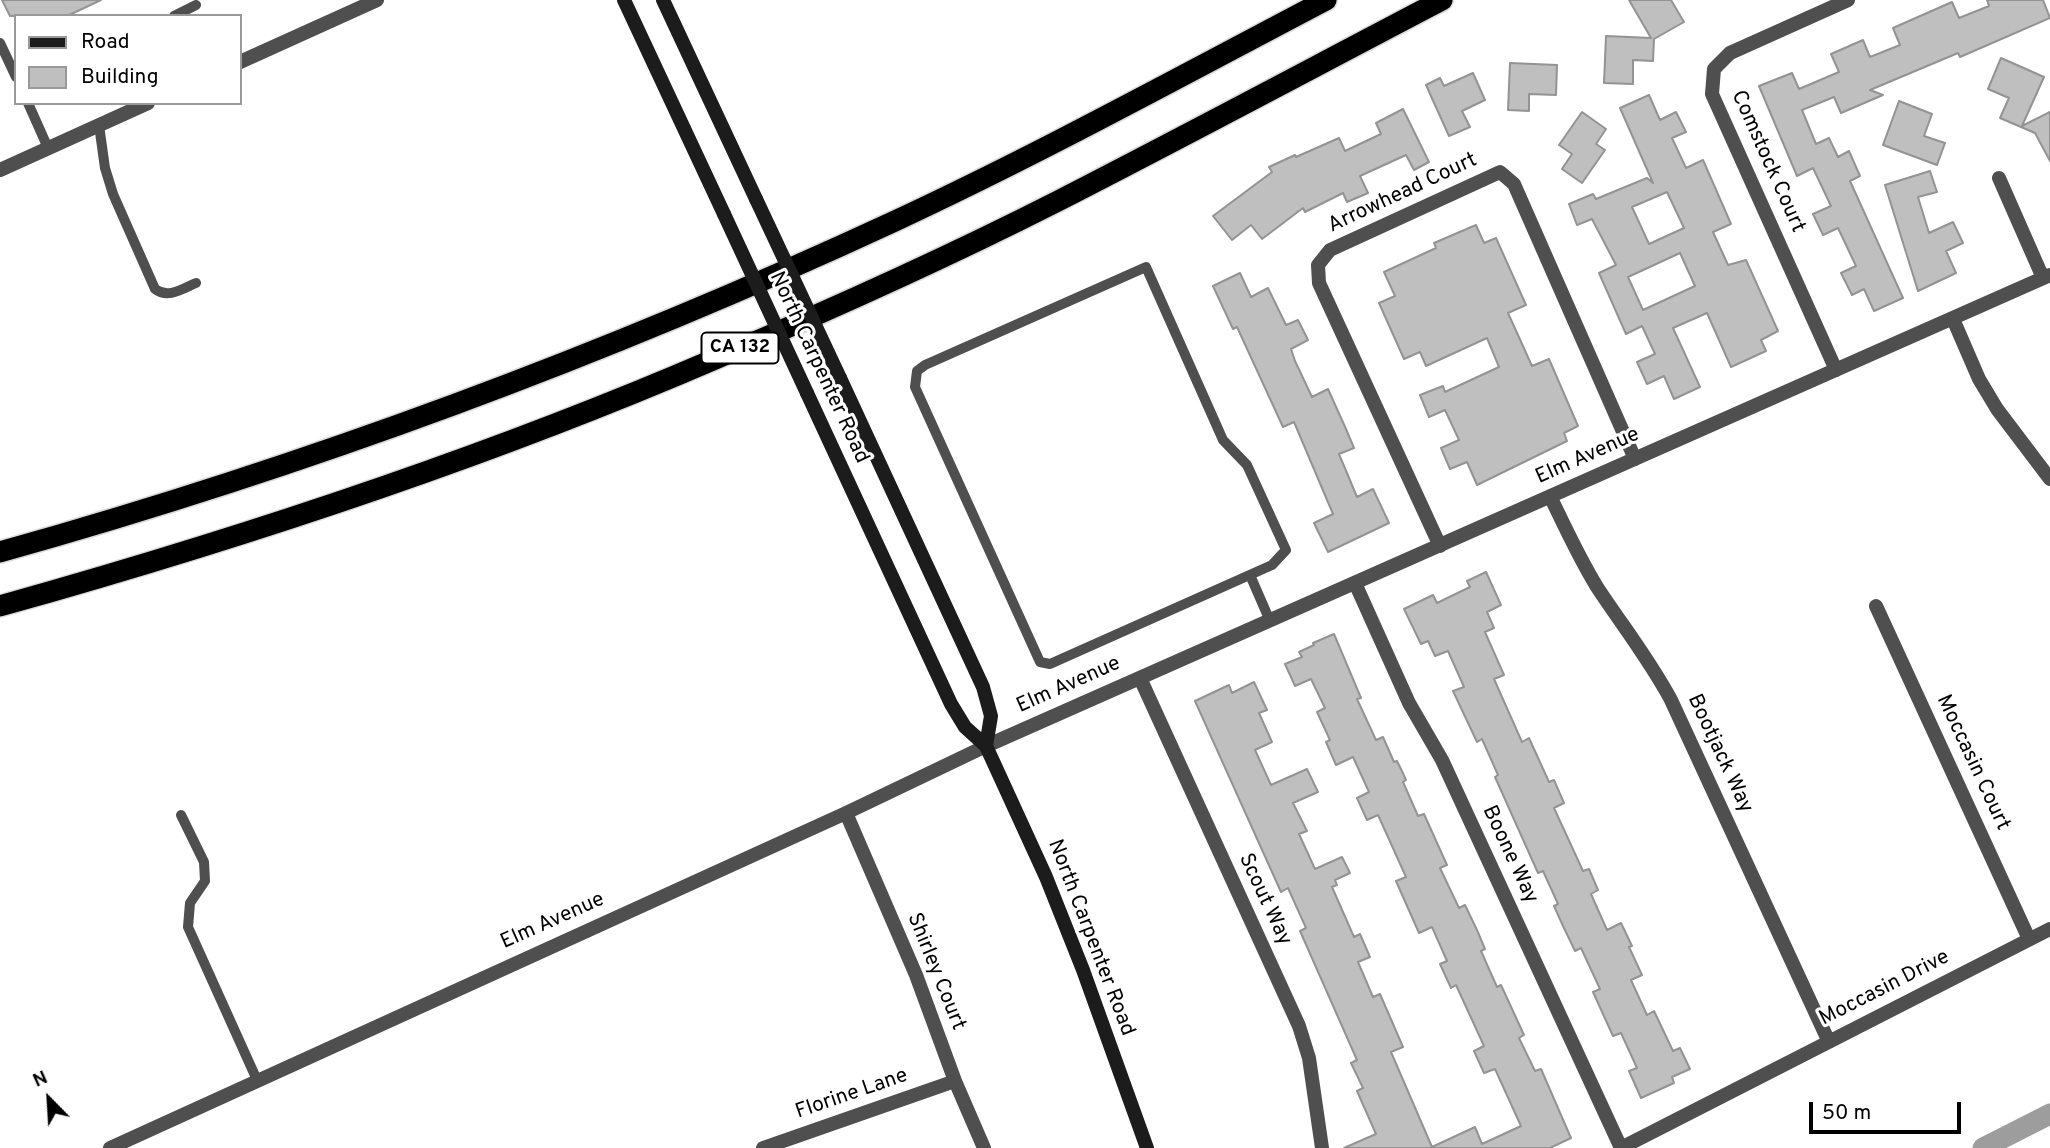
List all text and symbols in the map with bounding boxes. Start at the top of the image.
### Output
legend [14,14,242,105]
text: Road [81,29,130,56]
text: Building [81,64,159,91]
street label: Comstock Court [1724,87,1810,237]
street label: Arrowhead Court [1324,148,1482,240]
street label: North Carpenter Road [763,268,873,468]
road number: CA 132 [702,332,778,364]
street label: Elm Avenue [1532,423,1644,491]
street label: Elm Avenue [1013,652,1125,720]
street label: Bootjack Way [1681,691,1757,817]
street label: Moccasin Court [1930,691,2014,835]
street label: Boone Way [1475,802,1543,908]
street label: North Carpenter Road [1041,836,1139,1040]
street label: Scout Way [1232,850,1296,950]
street label: Elm Avenue [497,888,609,956]
street label: Shirley Court [900,910,970,1034]
street label: Moccasin Drive [1816,945,1954,1033]
north arrow [14,1064,84,1134]
street label: Florine Lane [792,1064,912,1126]
text: N [29,1066,52,1094]
scale bar [1812,1088,1964,1132]
text: 50 m [1822,1100,1871,1127]

